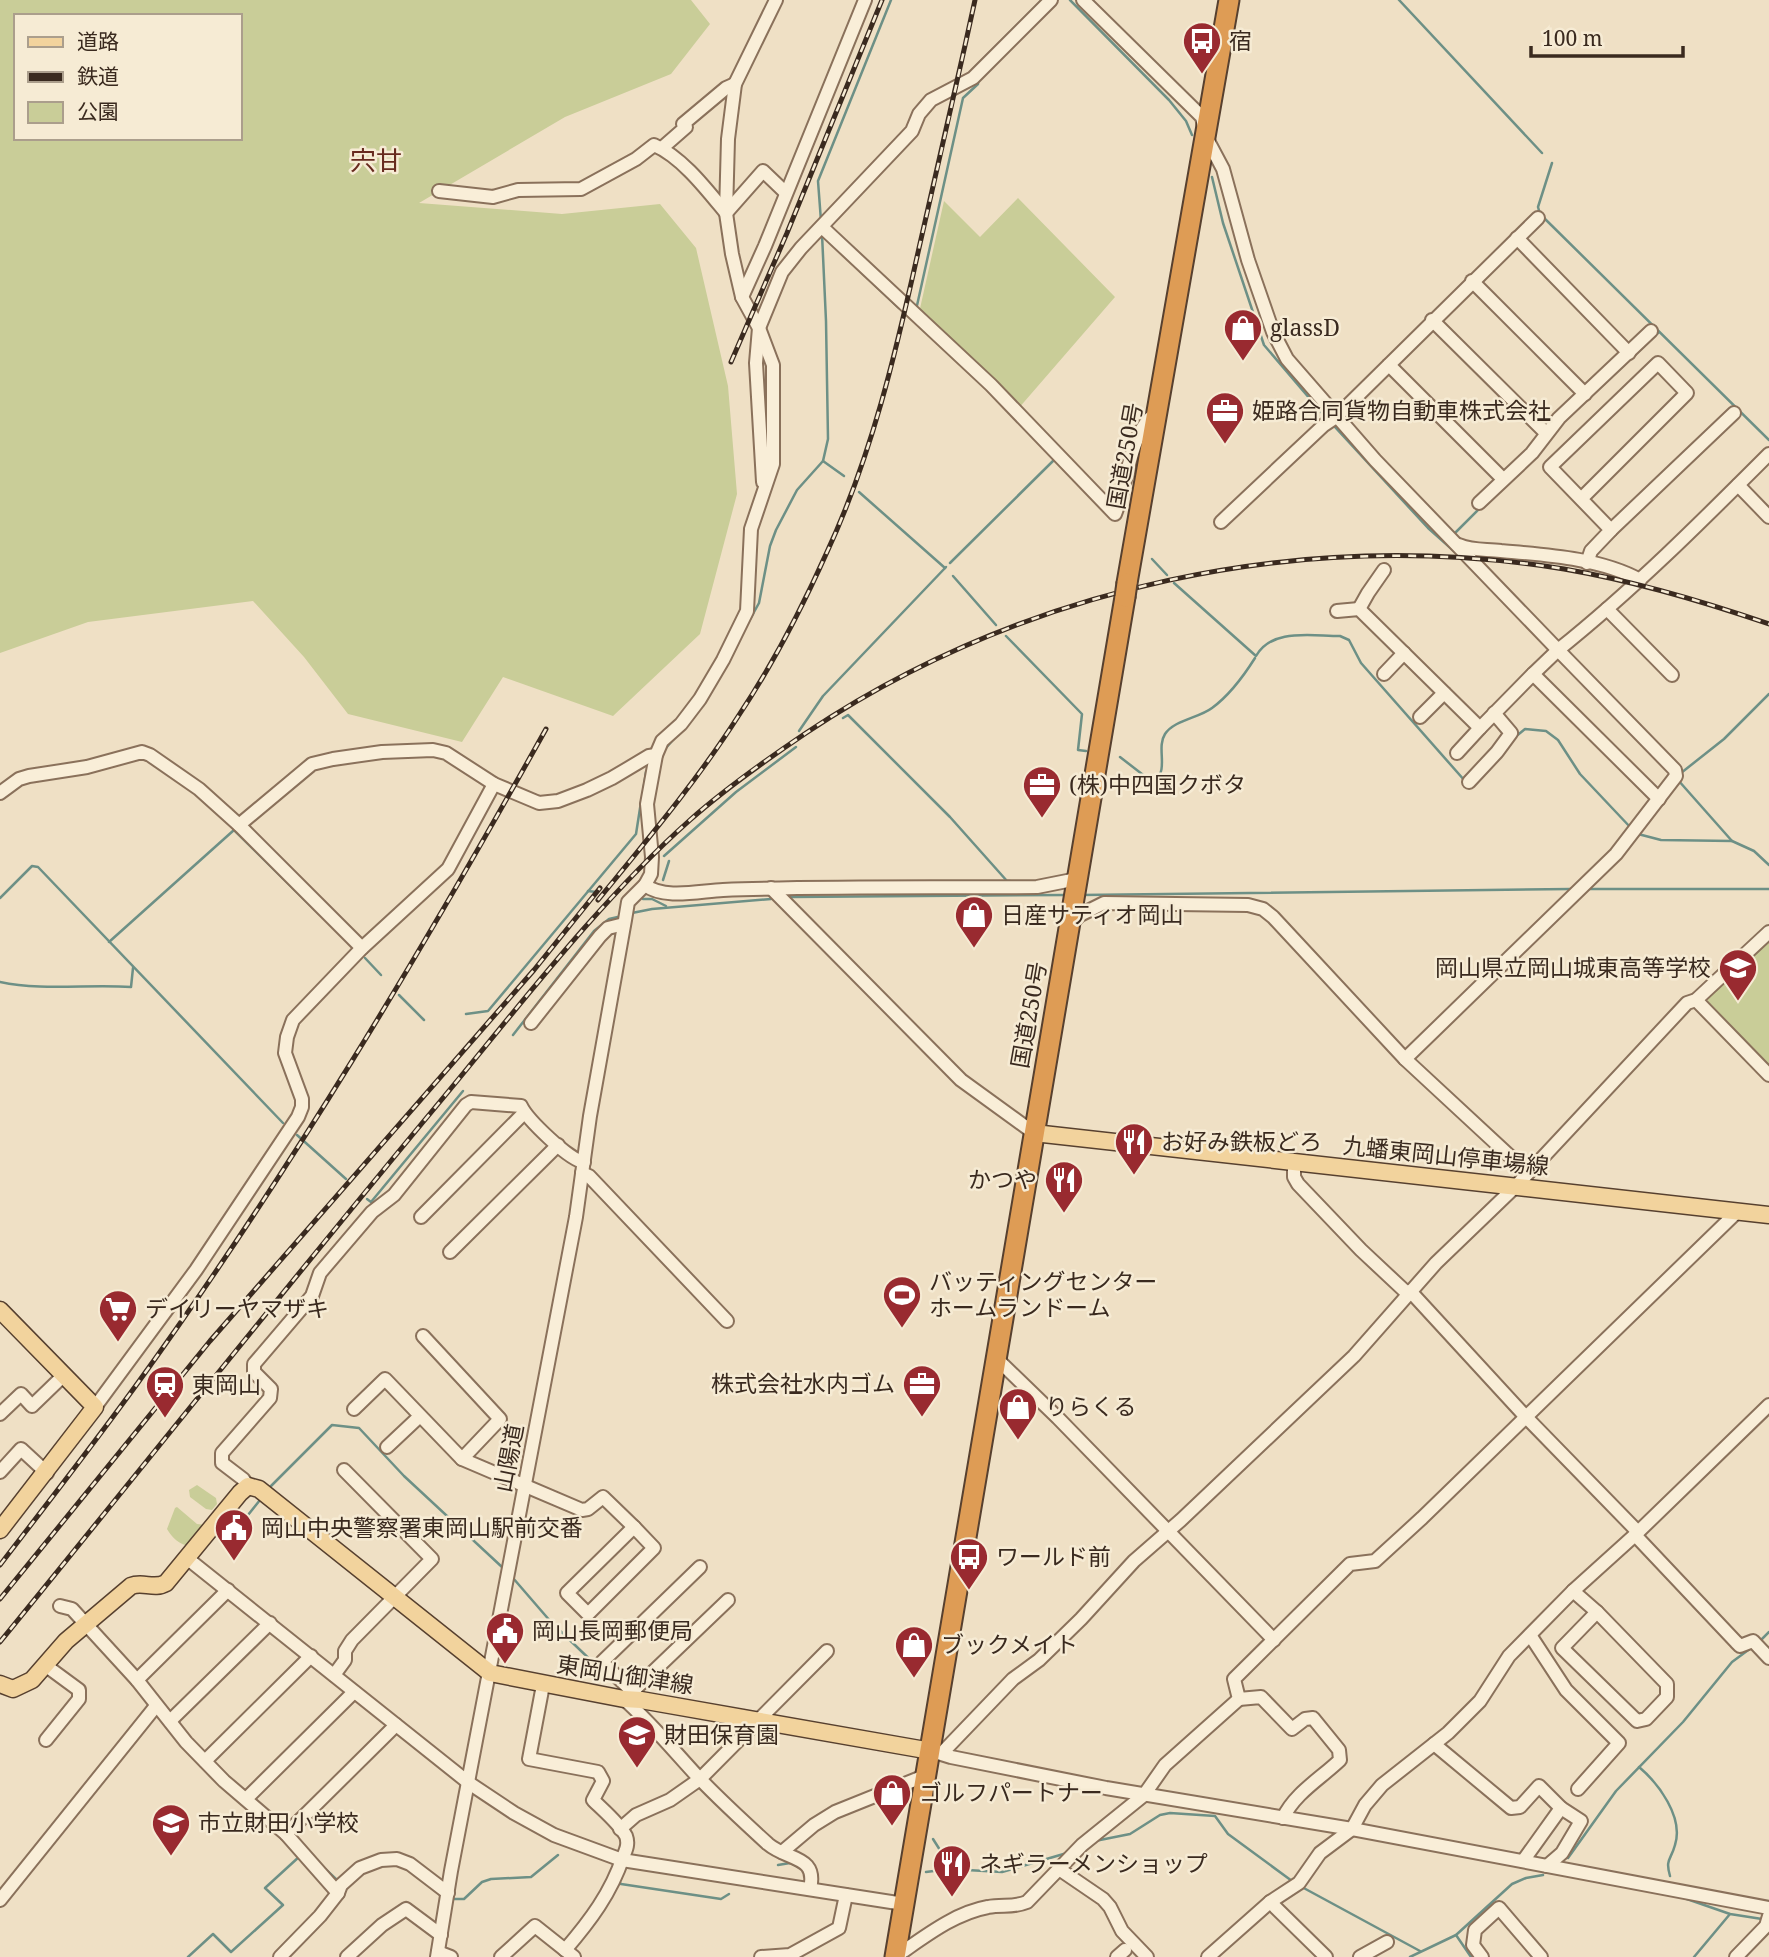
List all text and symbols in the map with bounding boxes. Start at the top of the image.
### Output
legend [14,14,242,140]
scale bar [1531,14,1683,58]
bus stop icon: 宿 [1181,20,1223,75]
place label: 宿 [1229,24,1252,56]
text: 100 m [1542,24,1603,52]
text: 道路 [77,27,119,55]
text: 鉄道 [77,62,119,90]
text: 公園 [77,97,119,125]
district label: 宍甘 [350,142,402,178]
shop icon: glassD [1222,307,1264,362]
place label: glassD [1270,311,1340,343]
office icon: 姫路合同貨物自動車株式会社 [1204,390,1246,445]
place label: 姫路合同貨物自動車株式会社 [1252,394,1551,426]
street label: 国道250号 [1099,400,1149,512]
office icon: (株)中四国クボタ [1021,764,1063,819]
place label: (株)中四国クボタ [1069,768,1246,800]
shop icon: 日産サティオ岡山 [953,894,995,949]
place label: 日産サティオ岡山 [1001,898,1184,930]
school or university icon: 岡山県立岡山城東高等学校 [1717,947,1759,1002]
place label: 岡山県立岡山城東高等学校 [1435,951,1711,983]
street label: 国道250号 [1003,959,1053,1071]
restaurant icon: お好み鉄板どろ [1113,1121,1155,1176]
place label: お好み鉄板どろ [1161,1125,1322,1157]
street label: 九蟠東岡山停車場線 [1341,1128,1551,1182]
restaurant icon: かつや [1043,1159,1085,1214]
place label: かつや [968,1163,1037,1195]
place label: バッティングセンター ホームランドーム [929,1265,1158,1323]
sports icon: バッティングセンター ホームランドーム [881,1274,923,1329]
supermarket icon: デイリーヤマザキ [97,1288,139,1343]
place label: デイリーヤマザキ [145,1292,329,1324]
office icon: 株式会社水内ゴム [901,1363,943,1418]
station icon: 東岡山 [144,1364,186,1419]
place label: 株式会社水内ゴム [711,1367,895,1399]
place label: 東岡山 [192,1368,261,1400]
shop icon: りらくる [997,1386,1039,1441]
place label: りらくる [1045,1390,1137,1422]
street label: 山陽道 [486,1421,530,1495]
public building icon: 岡山中央警察署東岡山駅前交番 [213,1507,255,1562]
place label: 岡山中央警察署東岡山駅前交番 [261,1511,583,1543]
bus stop icon: ワールド前 [948,1536,990,1591]
place label: ワールド前 [996,1540,1111,1572]
public building icon: 岡山長岡郵便局 [484,1610,526,1665]
place label: 岡山長岡郵便局 [532,1614,693,1646]
shop icon: ブックメイト [893,1624,935,1679]
place label: ブックメイト [941,1628,1078,1660]
street label: 東岡山御津線 [555,1647,696,1701]
school or university icon: 財田保育園 [616,1714,658,1769]
place label: 財田保育園 [664,1718,779,1750]
shop icon: ゴルフパートナー [871,1772,913,1827]
place label: ゴルフパートナー [919,1776,1103,1808]
school or university icon: 市立財田小学校 [150,1802,192,1857]
place label: 市立財田小学校 [198,1806,359,1838]
restaurant icon: ネギラーメンショップ [931,1843,973,1898]
place label: ネギラーメンショップ [979,1847,1208,1879]

